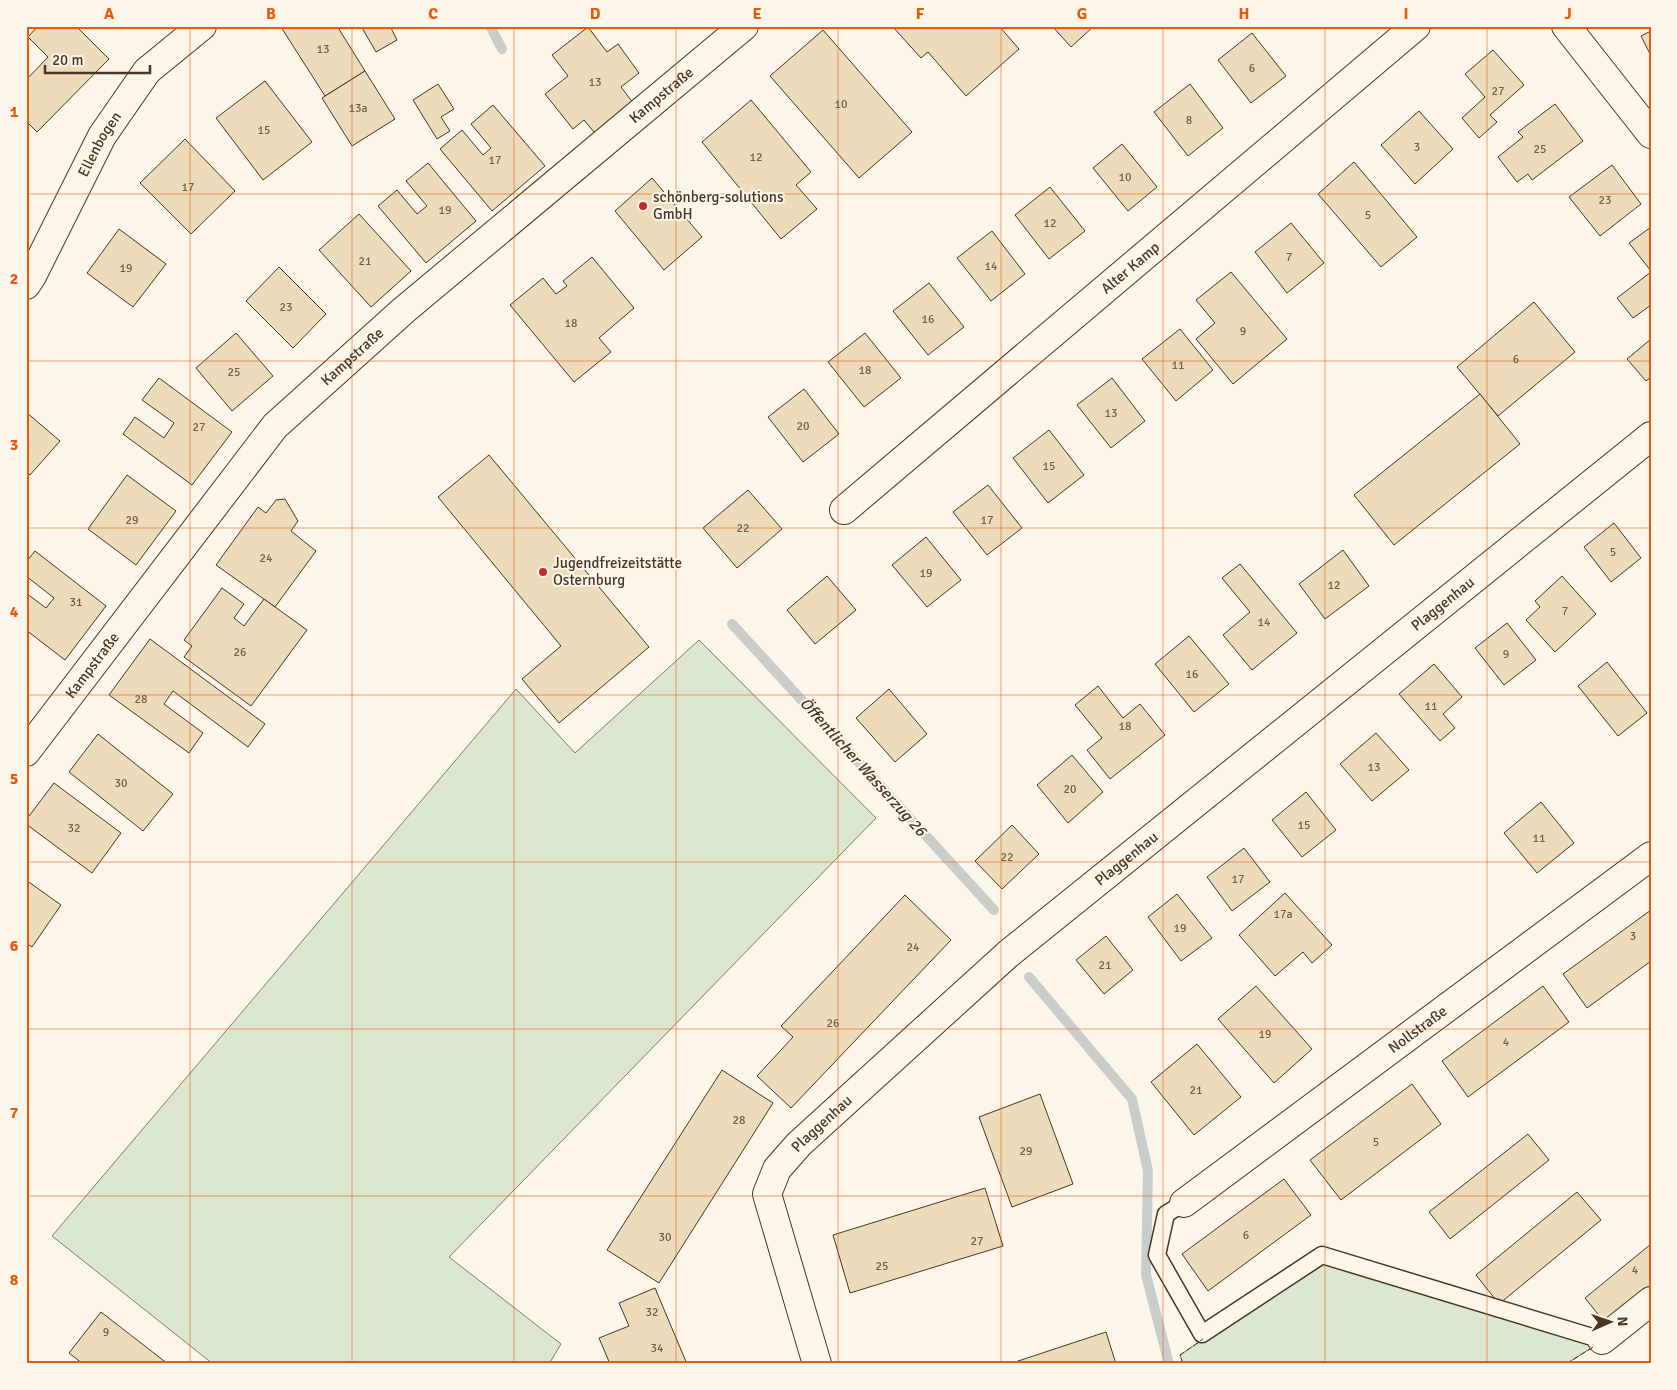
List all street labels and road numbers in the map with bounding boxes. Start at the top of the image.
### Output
street label: Kampstraße [626,63,697,127]
street label: Ellenbogen [74,108,125,180]
street label: Alter Kamp [1097,238,1163,298]
street label: Kampstraße [317,324,387,389]
street label: Plaggenhau [1407,573,1478,635]
street label: Kampstraße [61,629,123,702]
street label: Plaggenhau [1091,828,1162,889]
street label: Nollstraße [1385,1002,1450,1057]
street label: Plaggenhau [787,1091,856,1156]

